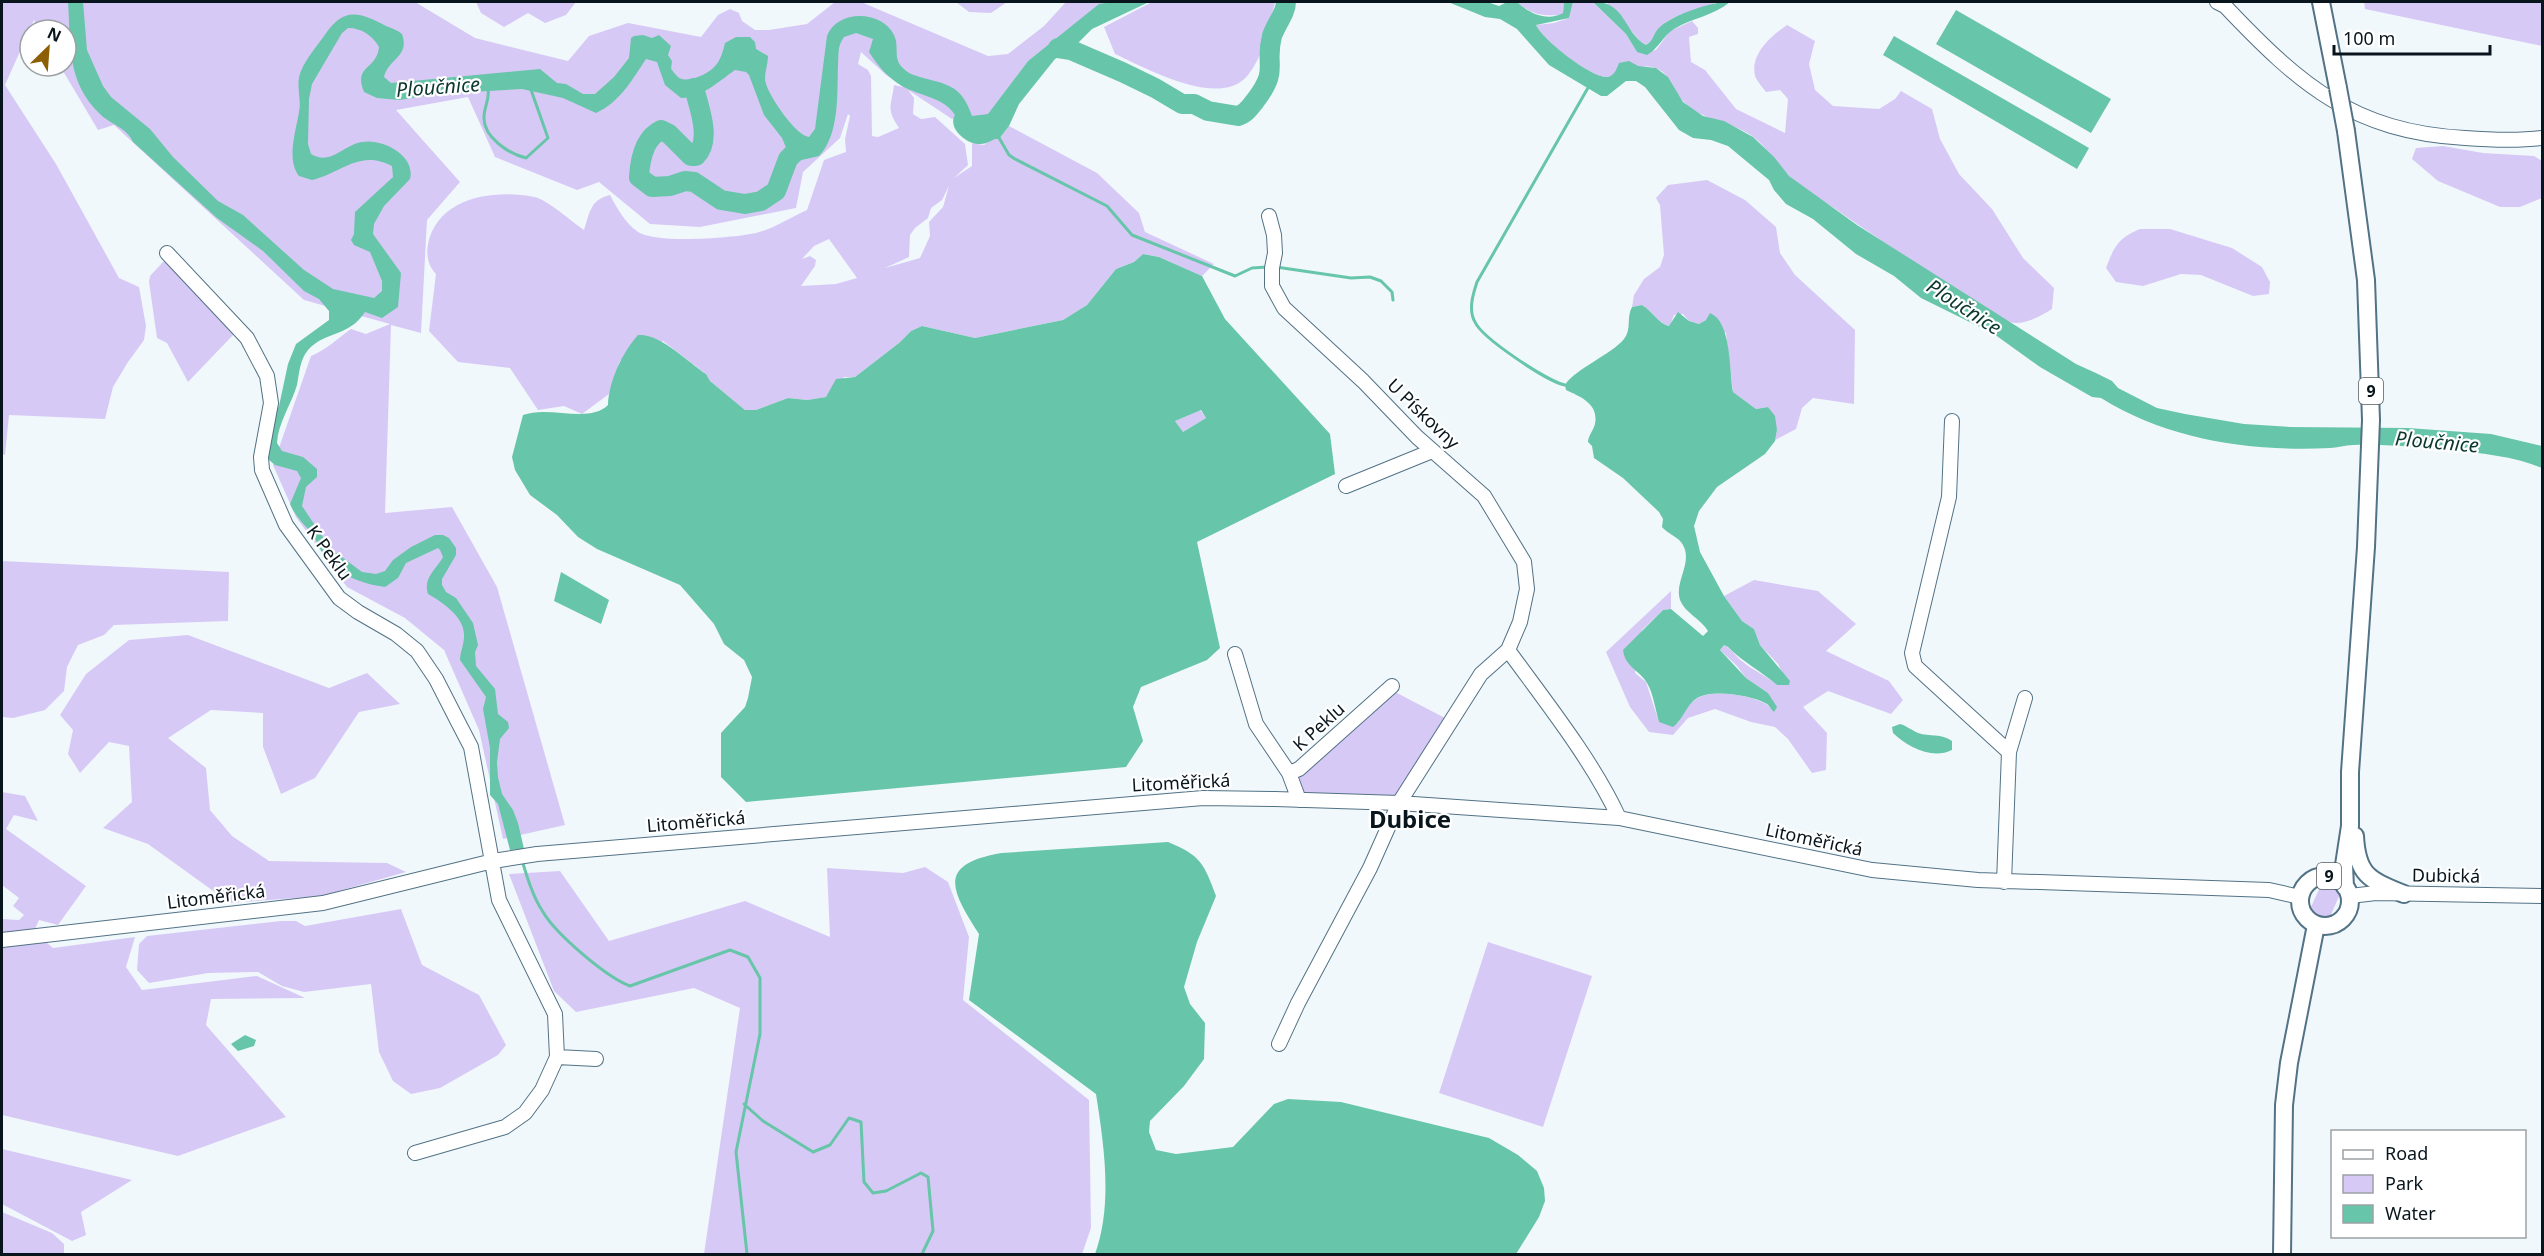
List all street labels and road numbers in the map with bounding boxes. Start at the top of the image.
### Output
street label: U Pískovny [1382,373,1466,454]
road number: 9 [2359,378,2383,404]
street label: K Peklu [302,520,358,585]
street label: K Peklu [1287,697,1349,756]
street label: Litoměřická [1131,767,1231,797]
street label: Litoměřická [646,805,746,837]
street label: Litoměřická [1763,817,1865,861]
street label: Dubická [2412,862,2480,888]
road number: 9 [2317,863,2341,889]
street label: Litoměřická [165,878,266,914]

